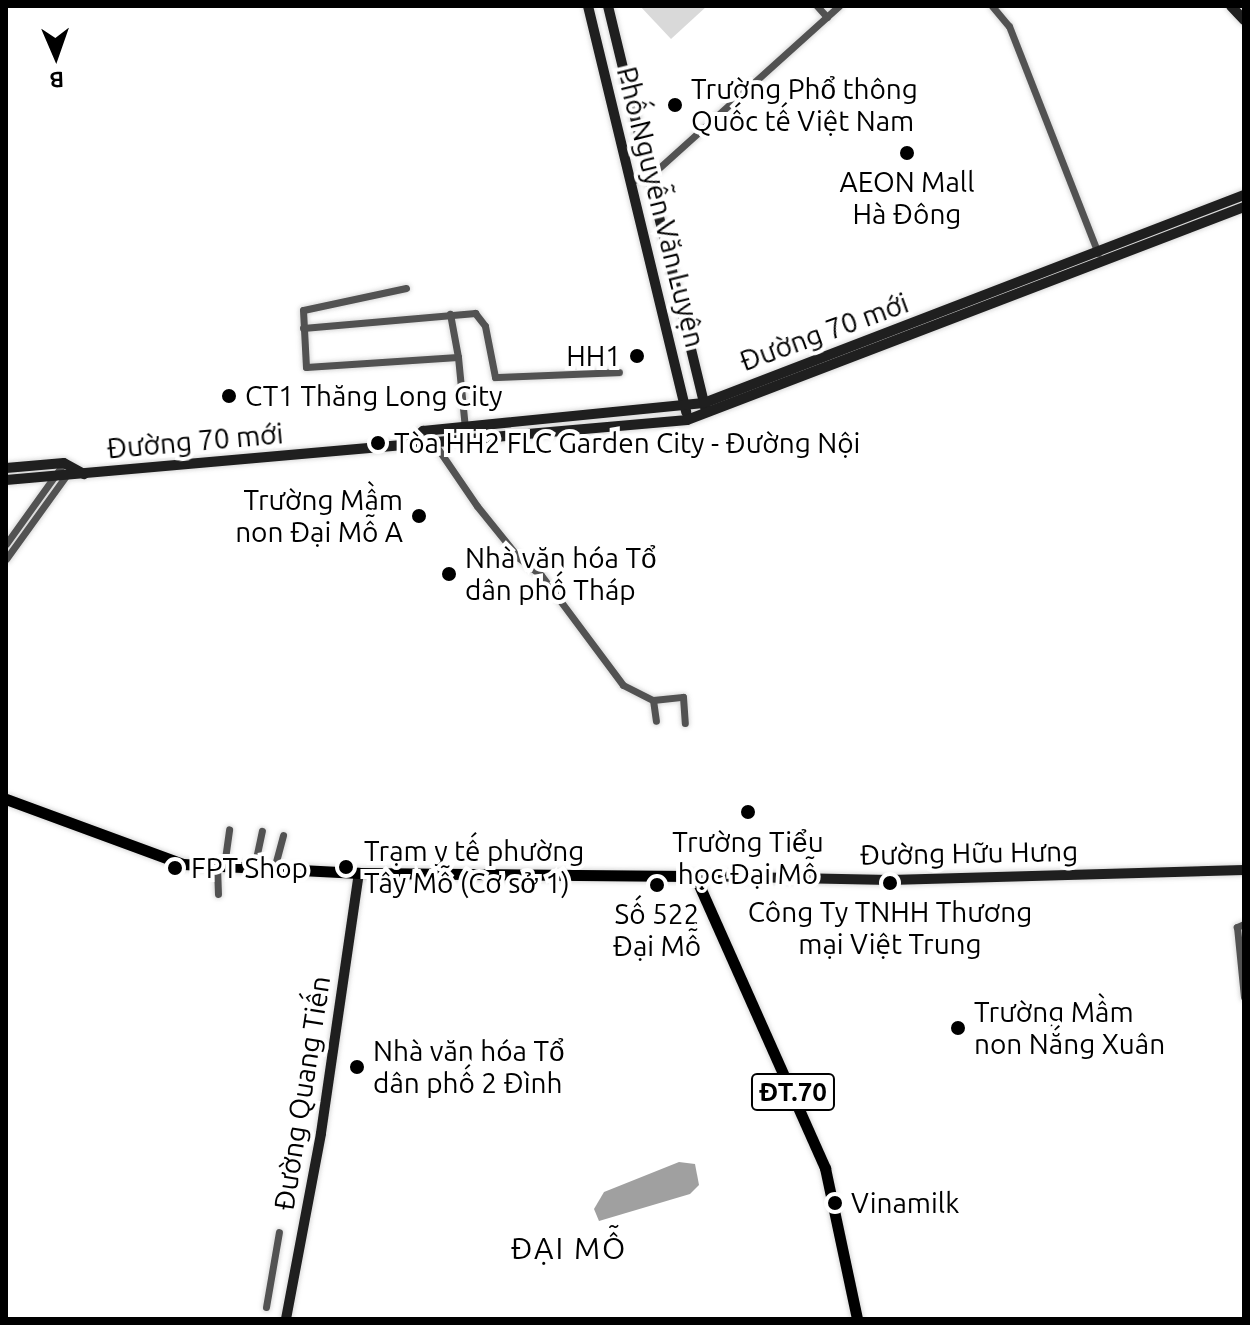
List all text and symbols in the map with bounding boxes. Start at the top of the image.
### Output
north arrow [16,16,96,96]
street label: Phố Nguyễn Văn Luyện [610,63,712,351]
text: B [49,68,65,93]
place label: Trường Phổ thông Quốc tế Việt Nam [691,72,918,138]
marker: Trường Phổ thông Quốc tế Việt Nam [666,96,684,114]
marker: AEON Mall Hà Đông [898,144,916,162]
place label: AEON Mall Hà Đông [840,165,974,231]
street label: Đường 70 mới [735,286,913,378]
place label: HH1 [566,339,621,373]
marker: HH1 [628,347,646,365]
place label: CT1 Thăng Long City [245,379,502,413]
marker: CT1 Thăng Long City [220,387,238,405]
street label: Đường 70 mới [105,417,285,465]
place label: Tòa HH2 FLC Garden City - Đường Nội [394,426,860,460]
marker: Tòa HH2 FLC Garden City - Đường Nội [369,434,387,452]
place label: Trường Mầm non Đại Mỗ A [235,483,403,549]
marker: Trường Mầm non Đại Mỗ A [410,507,428,525]
place label: Nhà văn hóa Tổ dân phố Tháp [465,541,657,607]
marker: Nhà văn hóa Tổ dân phố Tháp [440,565,458,583]
marker: Trường Tiểu học Đại Mỗ [739,803,757,821]
place label: Trường Tiểu học Đại Mỗ [672,825,824,891]
place label: Trạm y tế phường Tây Mỗ (Cơ sở 1) [364,834,584,900]
street label: Đường Hữu Hưng [860,834,1078,872]
place label: FPT Shop [191,851,308,885]
marker: Trạm y tế phường Tây Mỗ (Cơ sở 1) [335,856,357,878]
marker: FPT Shop [166,859,184,877]
marker: Công Ty TNHH Thương mại Việt Trung [881,874,899,892]
marker: Số 522 Đại Mỗ [648,876,666,894]
place label: Công Ty TNHH Thương mại Việt Trung [748,895,1032,961]
place label: Số 522 Đại Mỗ [613,897,701,963]
street label: Đường Quang Tiến [267,973,337,1213]
place label: Trường Mầm non Nắng Xuân [974,995,1165,1061]
marker: Trường Mầm non Nắng Xuân [949,1019,967,1037]
place label: Nhà văn hóa Tổ dân phố 2 Đình [373,1034,565,1100]
marker: Nhà văn hóa Tổ dân phố 2 Đình [348,1058,366,1076]
road number: ĐT.70 [749,1070,837,1114]
place label: Vinamilk [851,1186,959,1220]
marker: Vinamilk [826,1194,844,1212]
district label: ĐẠI MỖ [511,1230,627,1266]

